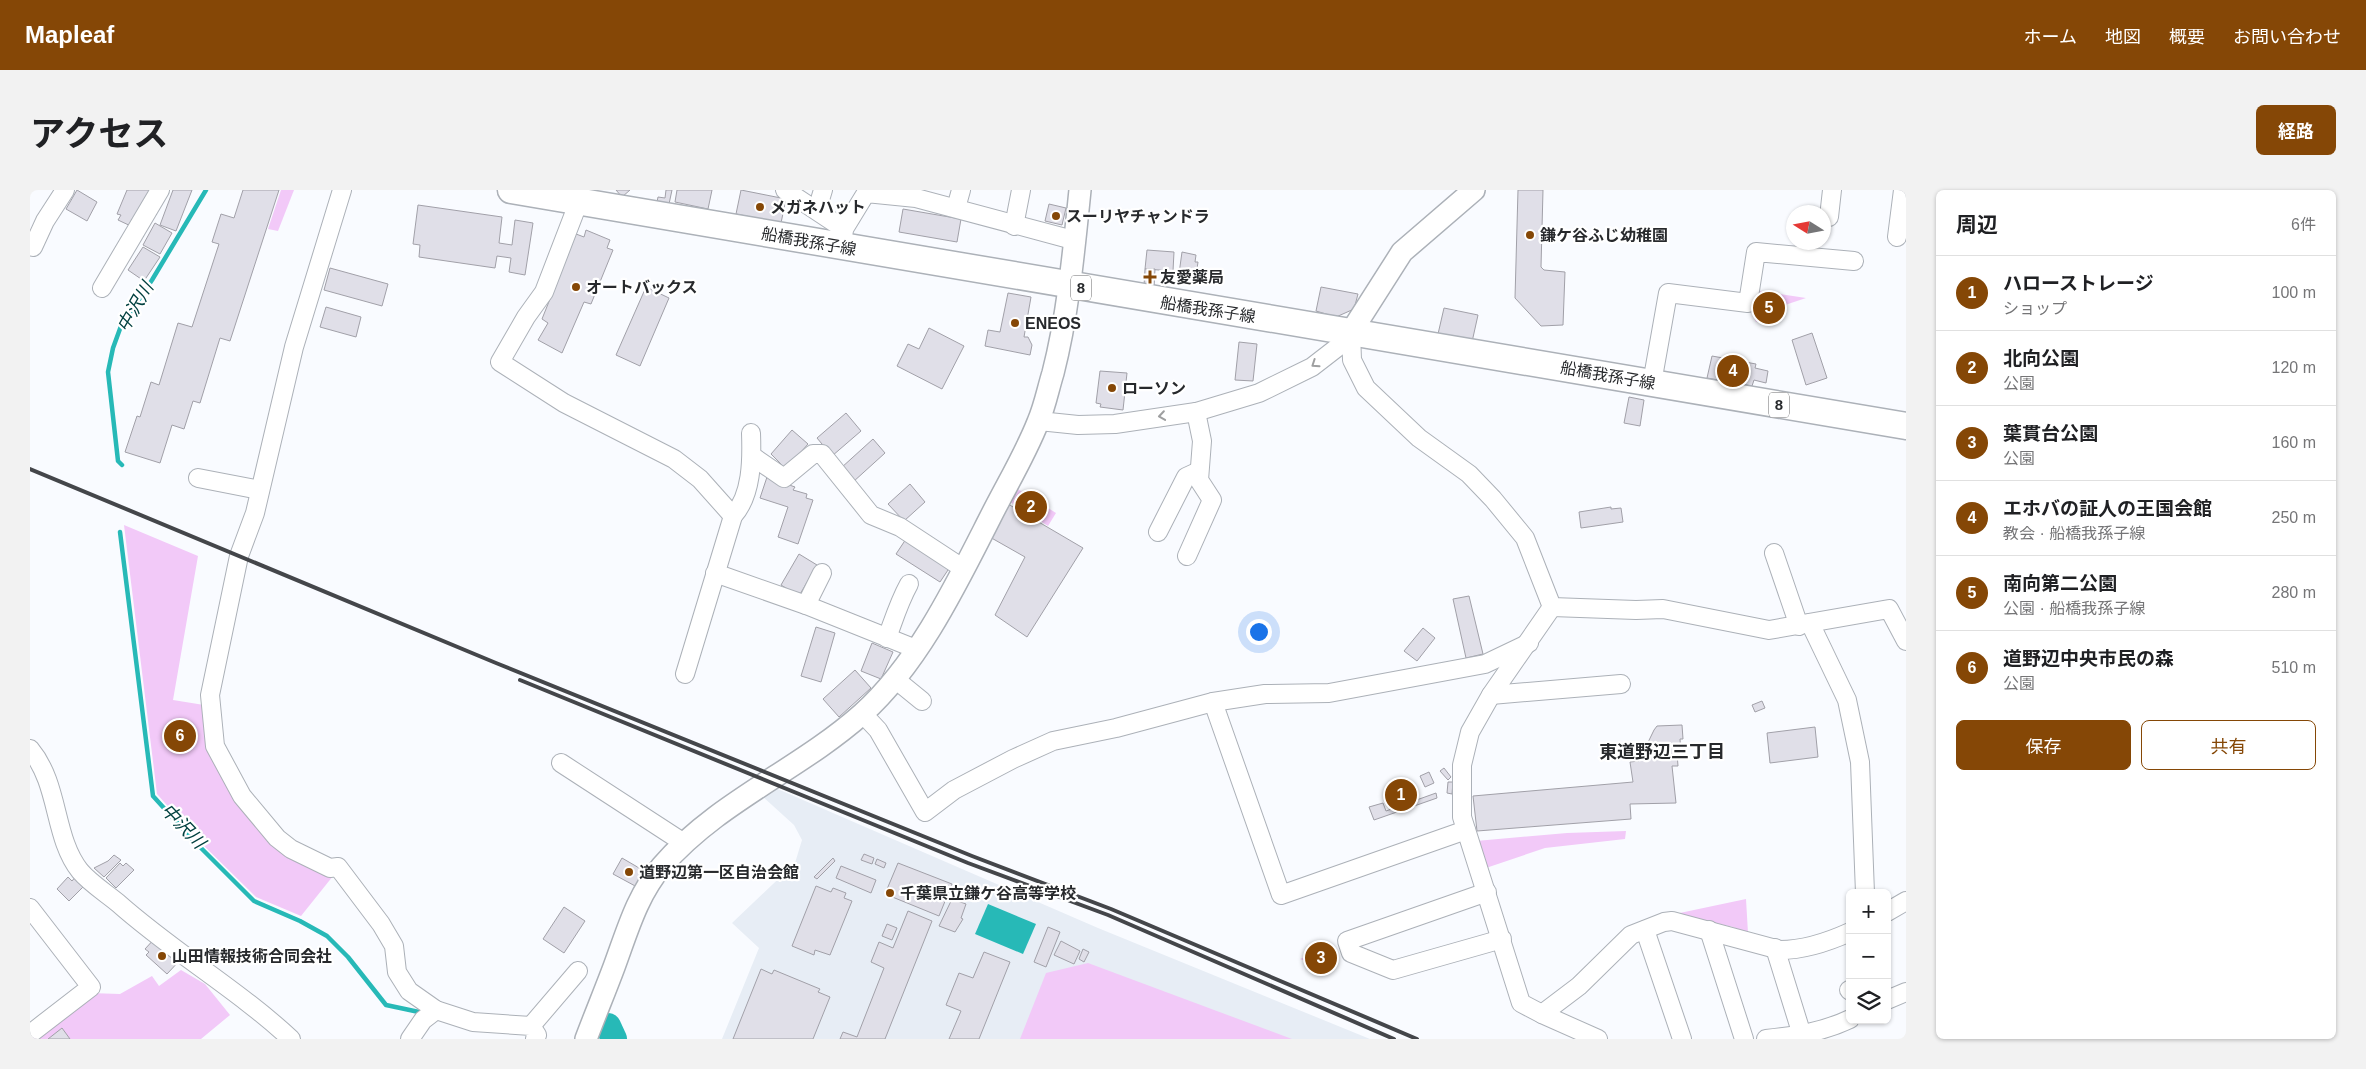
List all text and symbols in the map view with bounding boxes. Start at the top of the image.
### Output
text: Mapleaf [25,21,114,48]
text: ホーム [2024,27,2077,47]
text: 地図 [2105,27,2141,47]
text: 概要 [2169,27,2205,47]
text: お問い合わせ [2233,27,2341,47]
button: 経路 [2256,105,2336,155]
text: アクセス [30,114,168,153]
place label: メガネハット [770,199,866,216]
marker: メガネハット [754,201,766,213]
north arrow [1786,205,1831,250]
place label: スーリヤチャンドラ [1066,208,1210,225]
marker: スーリヤチャンドラ [1050,210,1062,222]
text: 周辺 [1956,213,1998,236]
text: 6件 [2291,216,2316,233]
street label: 船橋我孫子線 [760,225,858,258]
place label: 鎌ケ谷ふじ幼稚園 [1540,227,1668,244]
marker: 鎌ケ谷ふじ幼稚園 [1524,229,1536,241]
place label: 友愛薬局 [1160,269,1224,286]
marker: 友愛薬局 [1144,271,1156,283]
text: ハローストレージ [2003,273,2154,294]
road number: 8 [1071,276,1091,300]
water label: 中沢川 [113,277,158,335]
place label: オートバックス [586,279,698,296]
marker: オートバックス [570,281,582,293]
text: 1 [1968,284,1976,301]
text: 100 m [2272,284,2316,301]
pin: 5 [1753,289,1785,327]
street label: 船橋我孫子線 [1159,294,1257,325]
text: ショップ [2003,300,2067,317]
place label: ENEOS [1025,315,1081,332]
marker: ENEOS [1009,317,1021,329]
text: 北向公園 [2003,348,2079,369]
pin: 4 [1717,352,1749,390]
one-way arrow [1311,358,1320,367]
street label: 船橋我孫子線 [1559,359,1657,392]
text: 2 [1968,359,1976,376]
text: 120 m [2272,359,2316,376]
text: 公園 [2003,375,2035,392]
place label: ローソン [1122,380,1186,397]
marker: ローソン [1106,382,1118,394]
road number: 8 [1769,392,1789,418]
one-way arrow [1158,410,1166,421]
text: 葉貫台公園 [2003,423,2098,444]
text: 3 [1968,434,1976,451]
text: 160 m [2272,434,2316,451]
text: 公園 [2003,450,2035,467]
pin: 2 [1015,488,1047,526]
text: エホバの証人の王国会館 [2003,498,2212,519]
text: 4 [1968,509,1976,526]
text: 250 m [2272,509,2316,526]
text: 教会 · 船橋我孫子線 [2003,525,2145,542]
text: 南向第二公園 [2003,573,2117,594]
text: 5 [1968,584,1976,601]
text: 280 m [2272,584,2316,601]
text: 公園 · 船橋我孫子線 [2003,600,2145,617]
your location [1246,619,1272,645]
text: 道野辺中央市民の森 [2003,648,2174,669]
text: 6 [1968,659,1976,676]
text: 510 m [2272,659,2316,676]
text: 公園 [2003,675,2035,692]
pin: 6 [164,717,196,755]
button: 保存 [1956,720,2131,770]
button: 共有 [2141,720,2316,770]
district label: 東道野辺三丁目 [1599,742,1725,762]
pin: 1 [1385,776,1417,814]
water label: 中沢川 [157,800,210,854]
place label: 道野辺第一区自治会館 [639,864,799,881]
marker: 道野辺第一区自治会館 [623,866,635,878]
place label: 千葉県立鎌ケ谷高等学校 [900,885,1076,902]
marker: 千葉県立鎌ケ谷高等学校 [884,887,896,899]
map controls [1846,889,1891,1024]
button: + [1846,889,1891,934]
button: − [1846,934,1891,979]
pin: 3 [1305,939,1337,977]
place label: 山田情報技術合同会社 [172,947,332,965]
marker: 山田情報技術合同会社 [156,950,168,962]
button: layers [1846,979,1891,1024]

